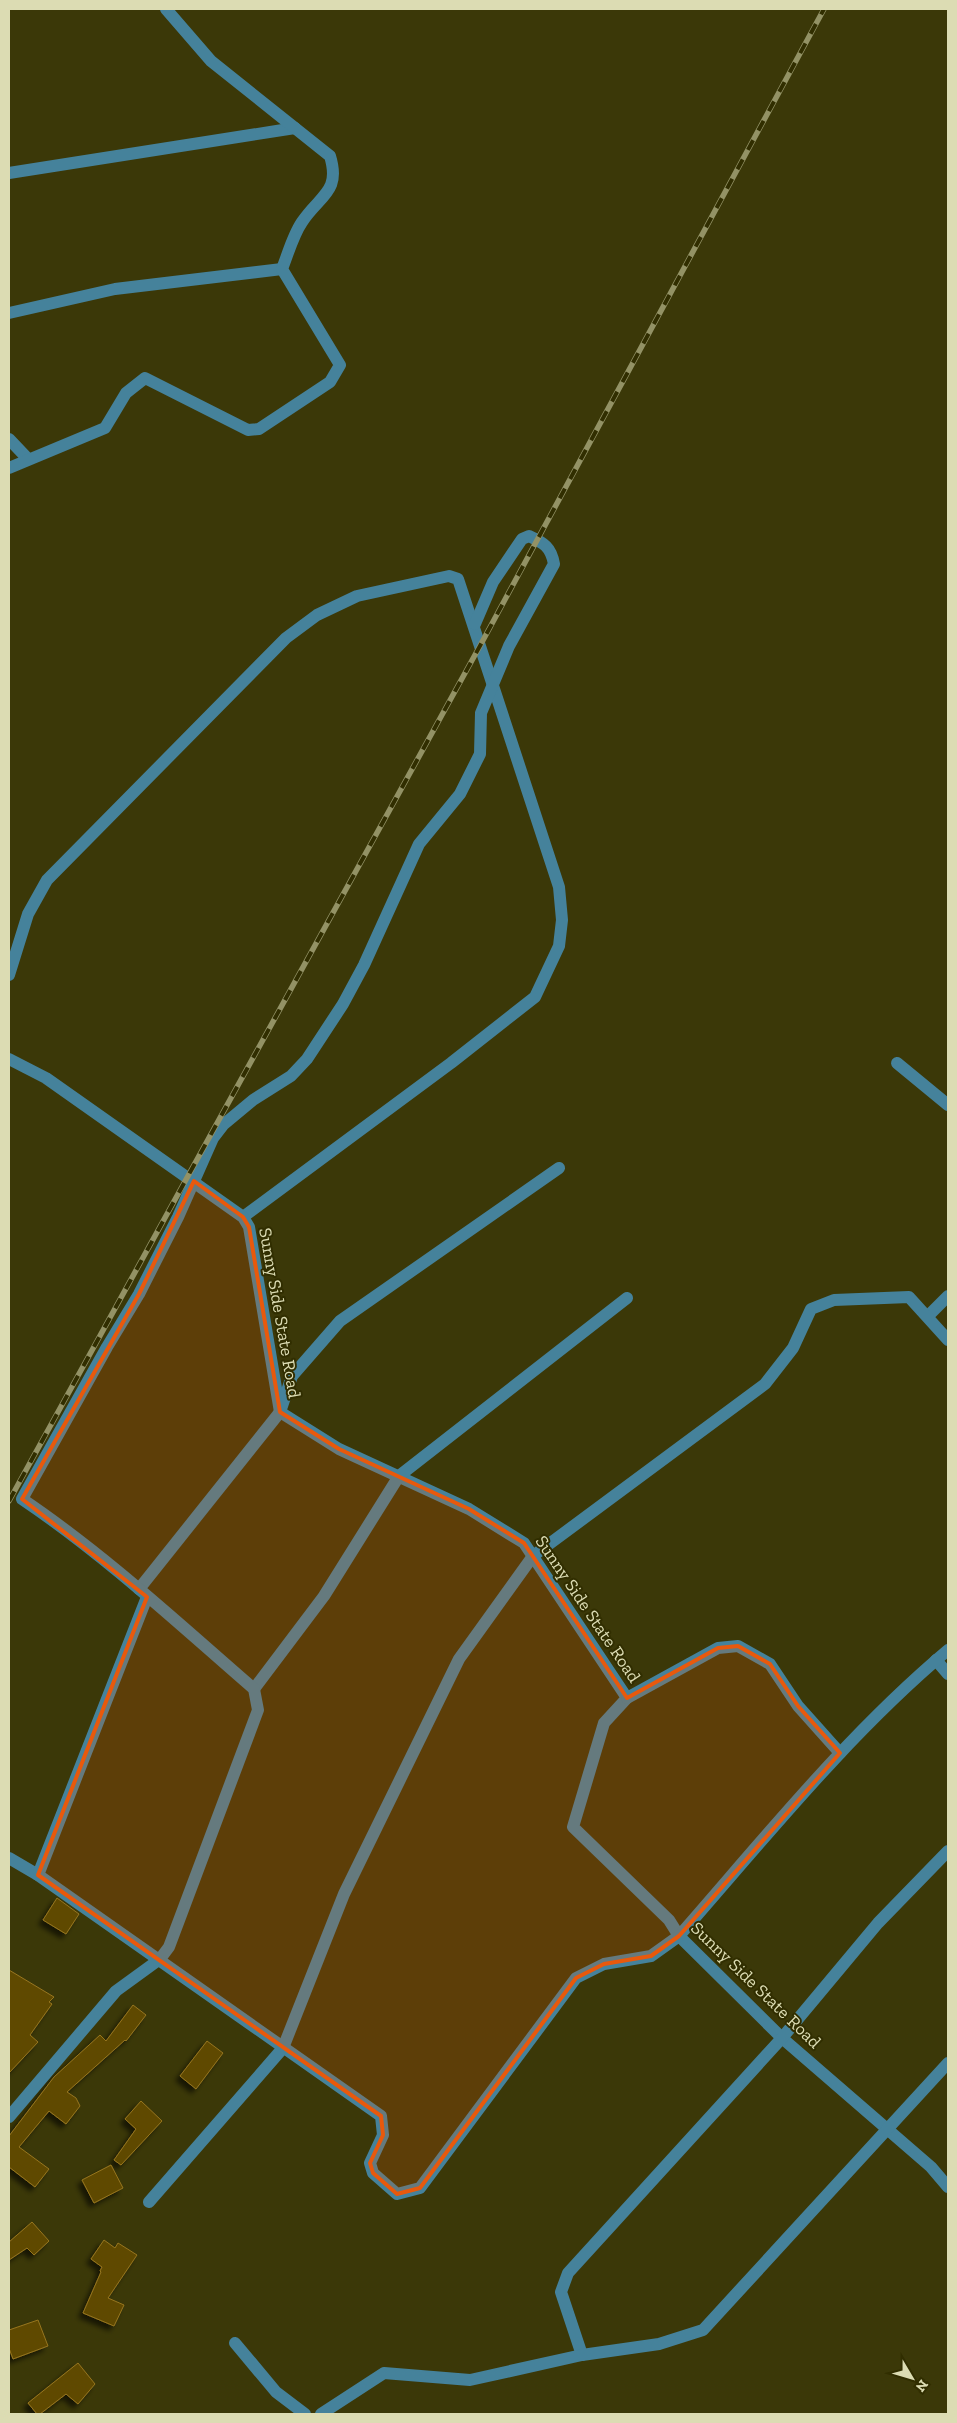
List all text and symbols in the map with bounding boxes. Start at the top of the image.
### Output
street label: Sunny Side State Road [254,1226,306,1400]
street label: Sunny Side State Road [531,1531,645,1687]
street label: Sunny Side State Road [686,1917,826,2053]
north arrow [887,2353,937,2403]
text: N [912,2376,932,2395]

